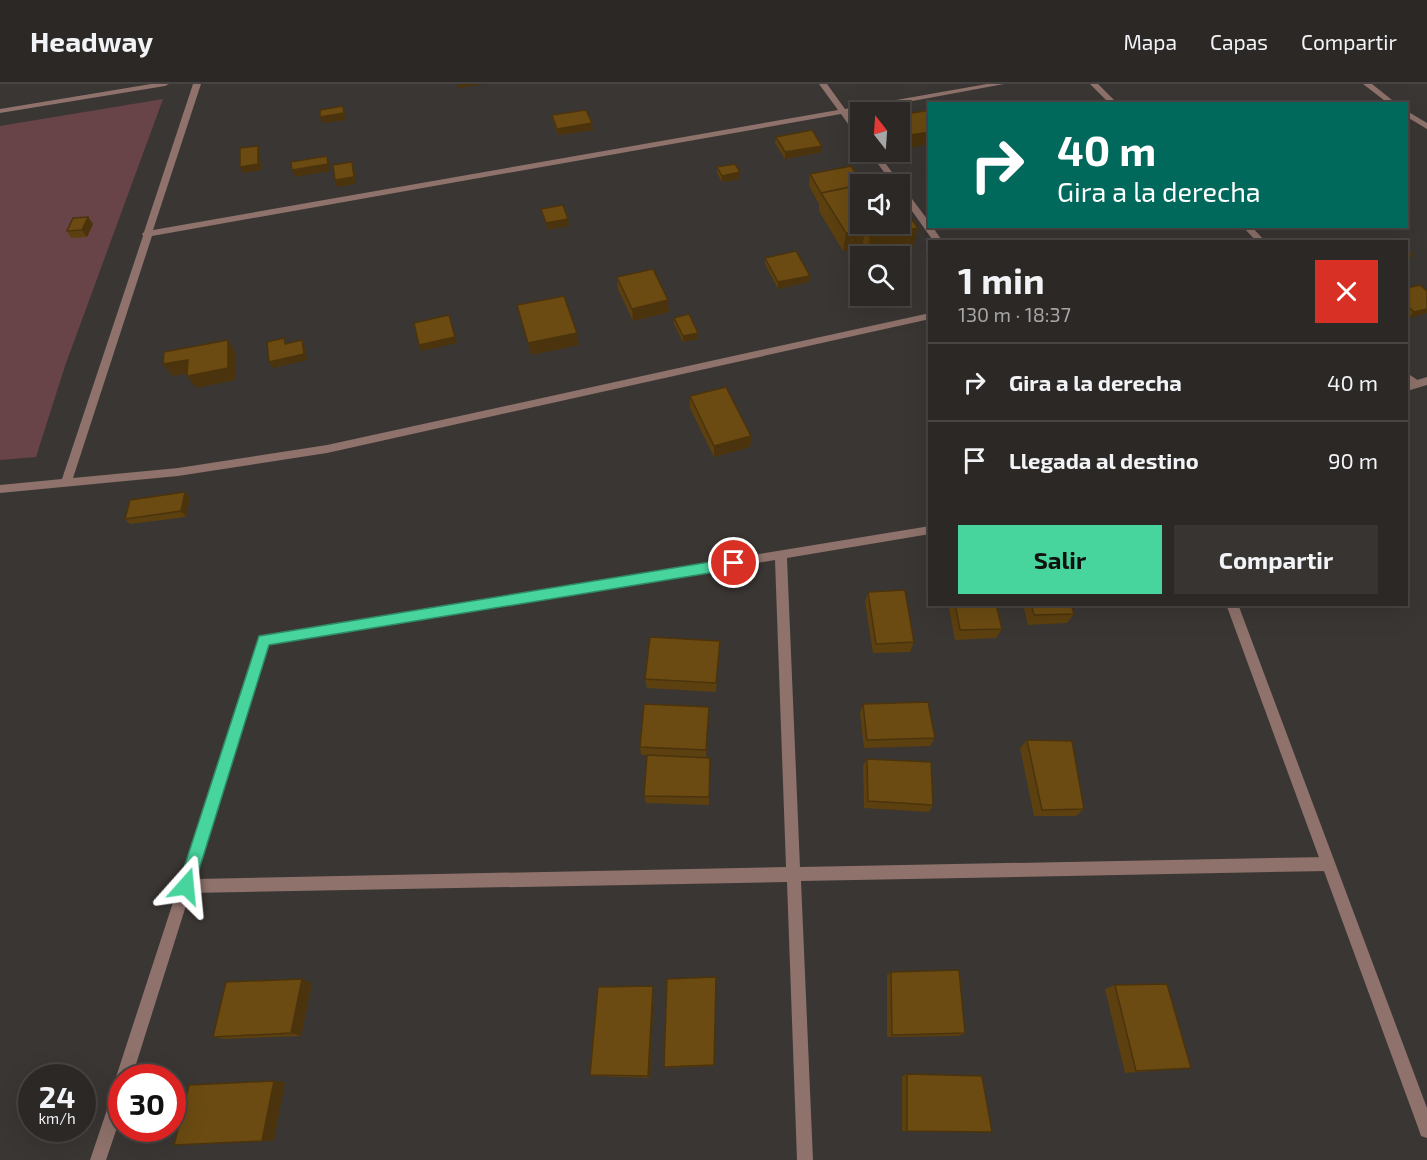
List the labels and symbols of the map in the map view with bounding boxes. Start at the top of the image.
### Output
north arrow [850,102,910,162]
pin [708,537,759,588]
position arrow [154,854,218,918]
speed limit sign: 30 [108,1064,186,1142]

